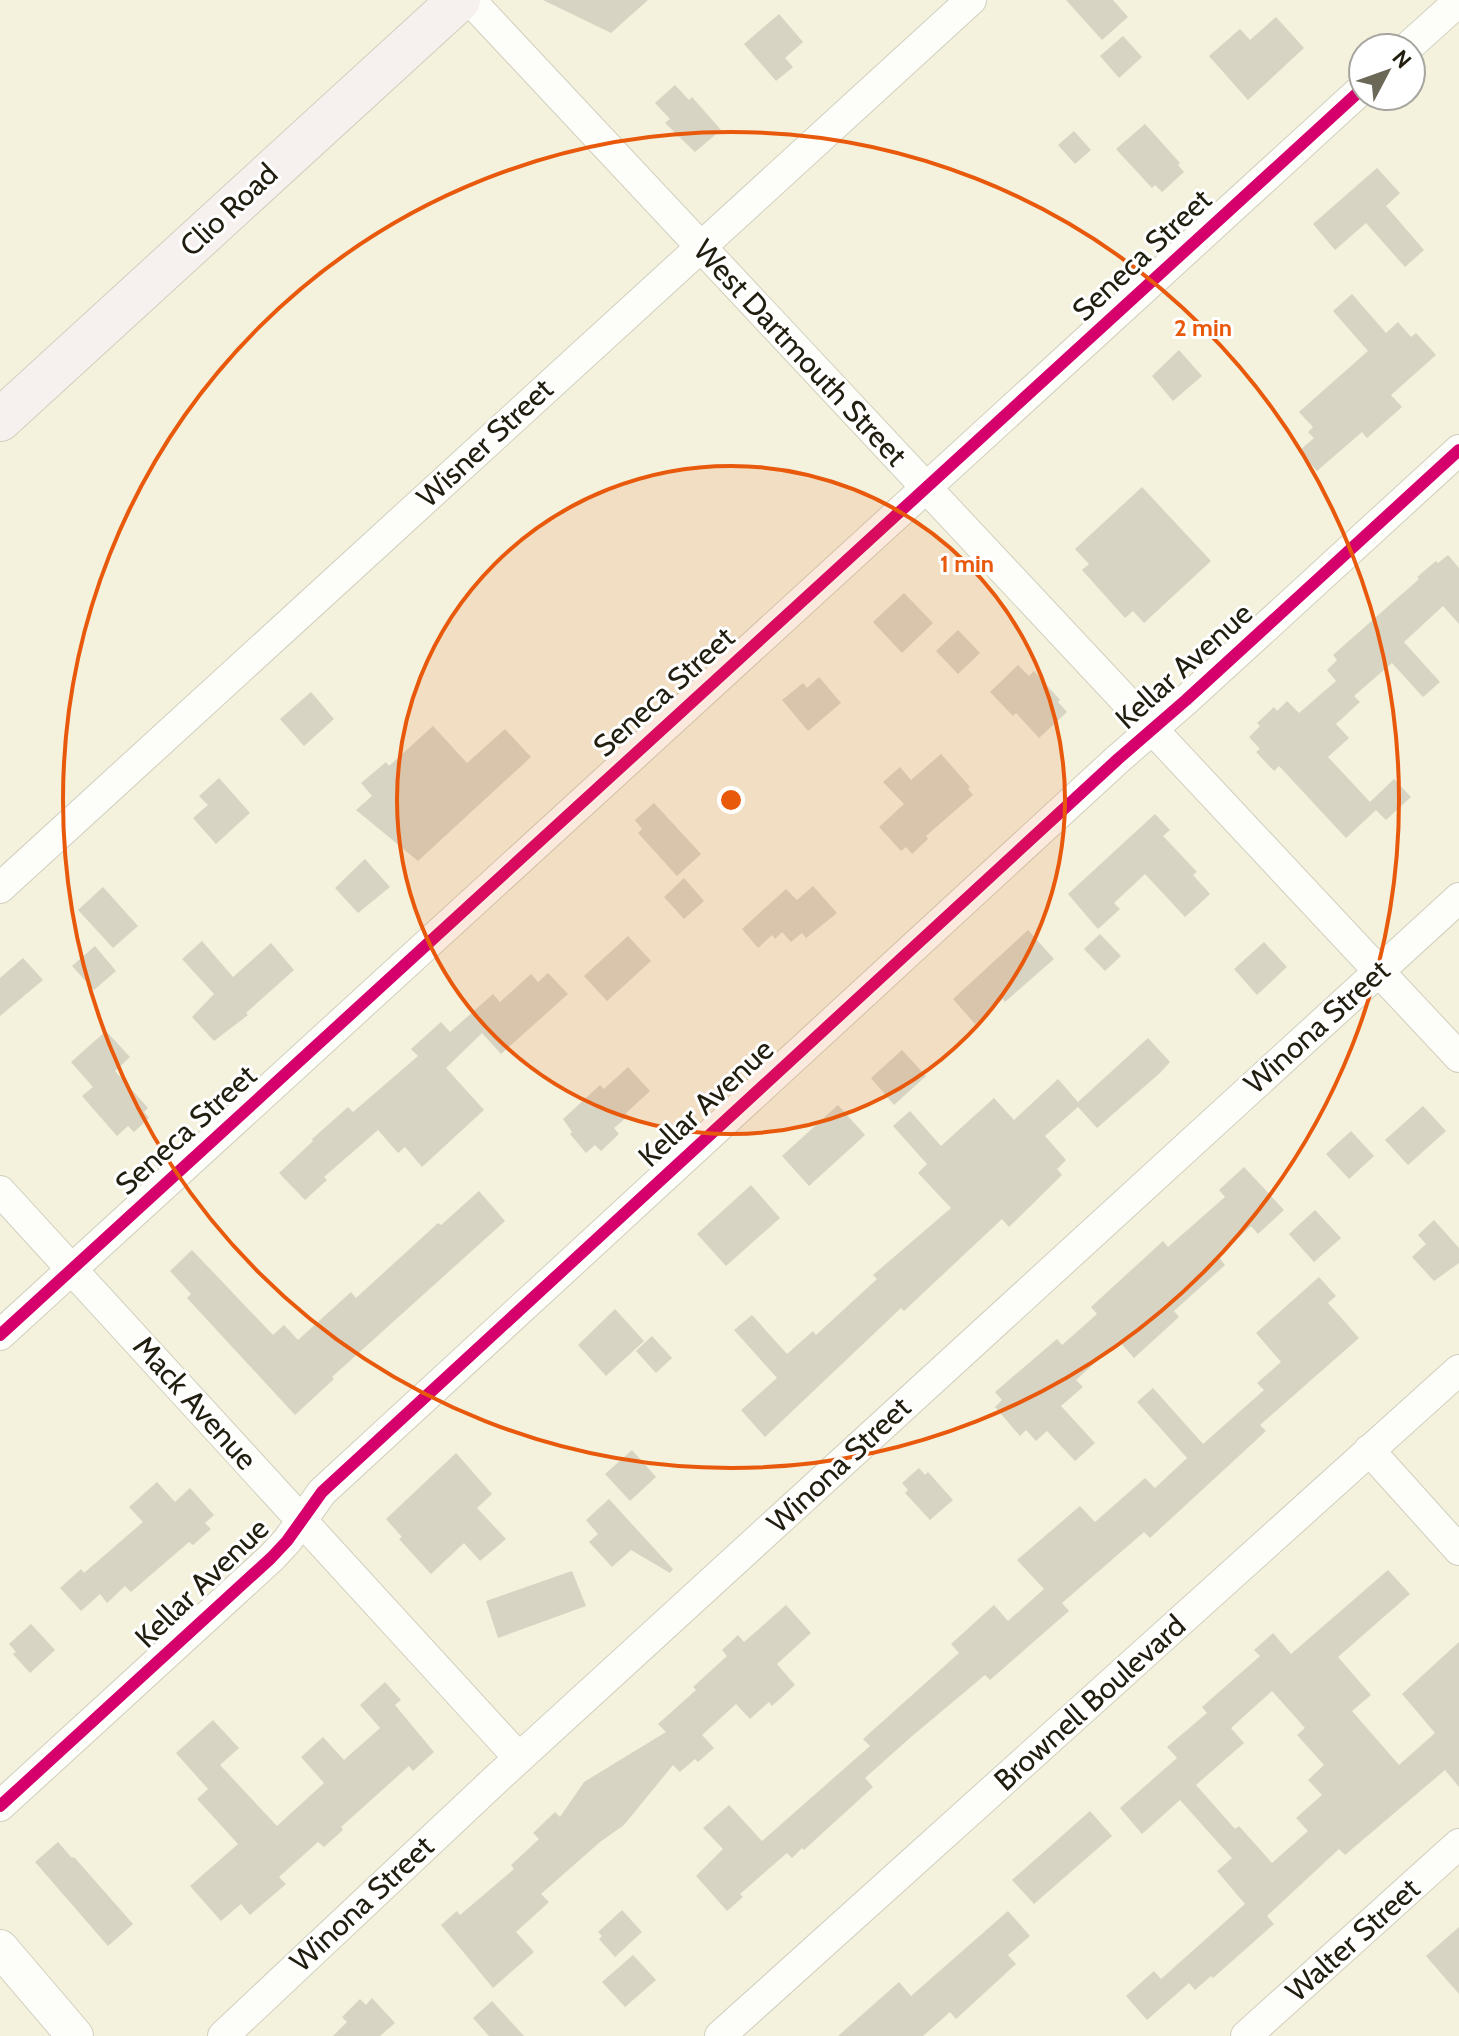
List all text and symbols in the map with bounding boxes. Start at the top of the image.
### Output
north arrow [1347,32,1427,112]
text: N [1386,44,1417,74]
street label: Clio Road [172,155,285,264]
street label: Seneca Street [1064,181,1219,328]
street label: West Dartmouth Street [686,232,915,474]
text: 2 min [1174,313,1232,342]
street label: Wisner Street [409,370,560,515]
text: 1 min [940,549,994,578]
street label: Kellar Avenue [1108,595,1260,737]
street label: Seneca Street [586,619,742,765]
centre of rings [717,786,745,814]
street label: Winona Street [1236,952,1397,1102]
street label: Kellar Avenue [630,1031,781,1175]
street label: Seneca Street [108,1057,264,1203]
street label: Mack Avenue [126,1328,265,1477]
street label: Winona Street [759,1389,918,1541]
street label: Kellar Avenue [127,1510,276,1655]
street label: Brownell Boulevard [986,1607,1193,1798]
street label: Winona Street [282,1828,441,1980]
street label: Walter Street [1278,1870,1427,2009]

